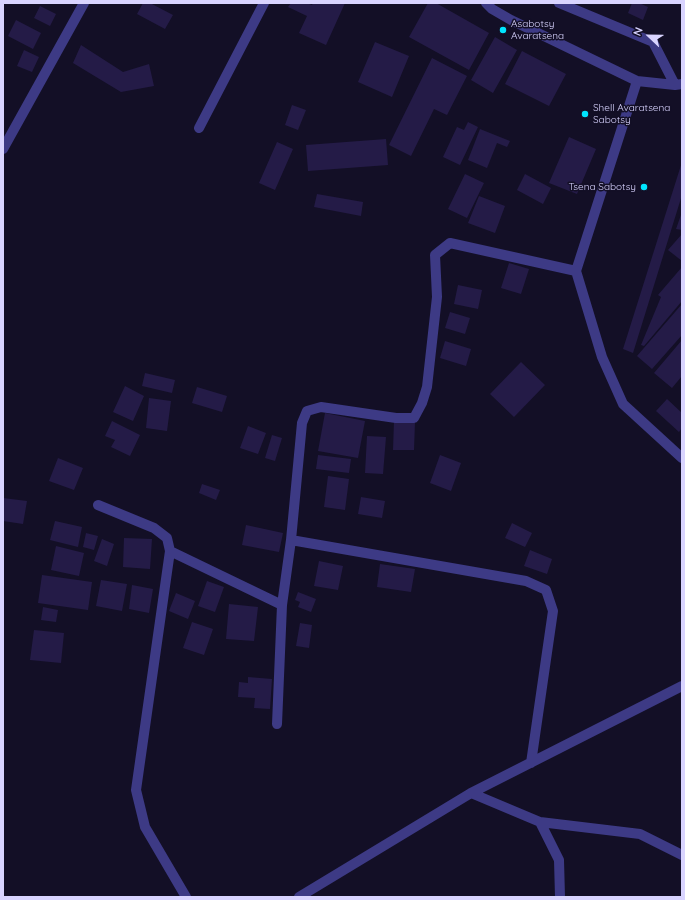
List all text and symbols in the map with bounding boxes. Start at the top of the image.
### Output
north arrow [629,16,669,56]
place label: Asabotsy Avaratsena [511,18,564,42]
marker: Asabotsy Avaratsena [498,25,508,35]
text: N [630,25,646,38]
place label: Shell Avaratsena Sabotsy [593,102,670,126]
marker: Shell Avaratsena Sabotsy [580,109,590,119]
place label: Tsena Sabotsy [568,181,636,193]
marker: Tsena Sabotsy [639,182,649,192]

